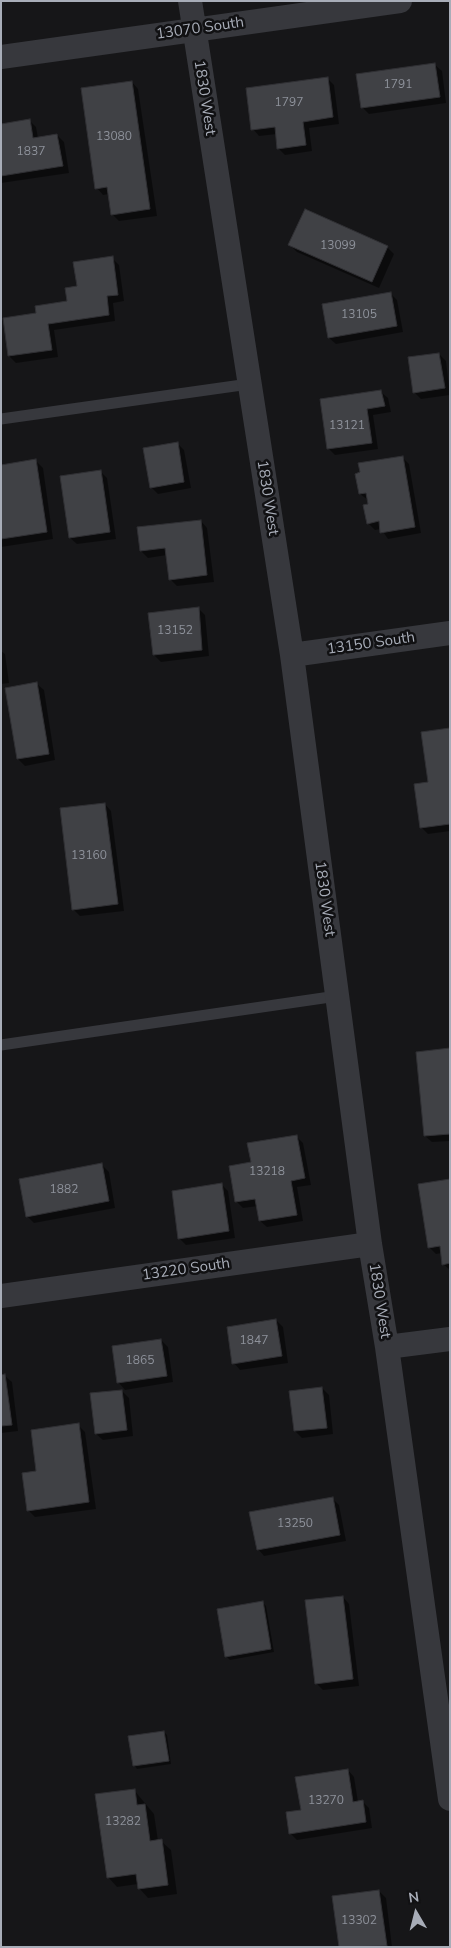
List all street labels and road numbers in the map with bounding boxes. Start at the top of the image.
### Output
street label: 13070 South [155,14,245,44]
street label: 1830 West [189,59,219,137]
street label: 1830 West [252,459,282,537]
street label: 13150 South [326,629,416,659]
street label: 1830 West [310,860,338,938]
street label: 13220 South [141,1255,231,1285]
street label: 1830 West [364,1262,394,1340]

